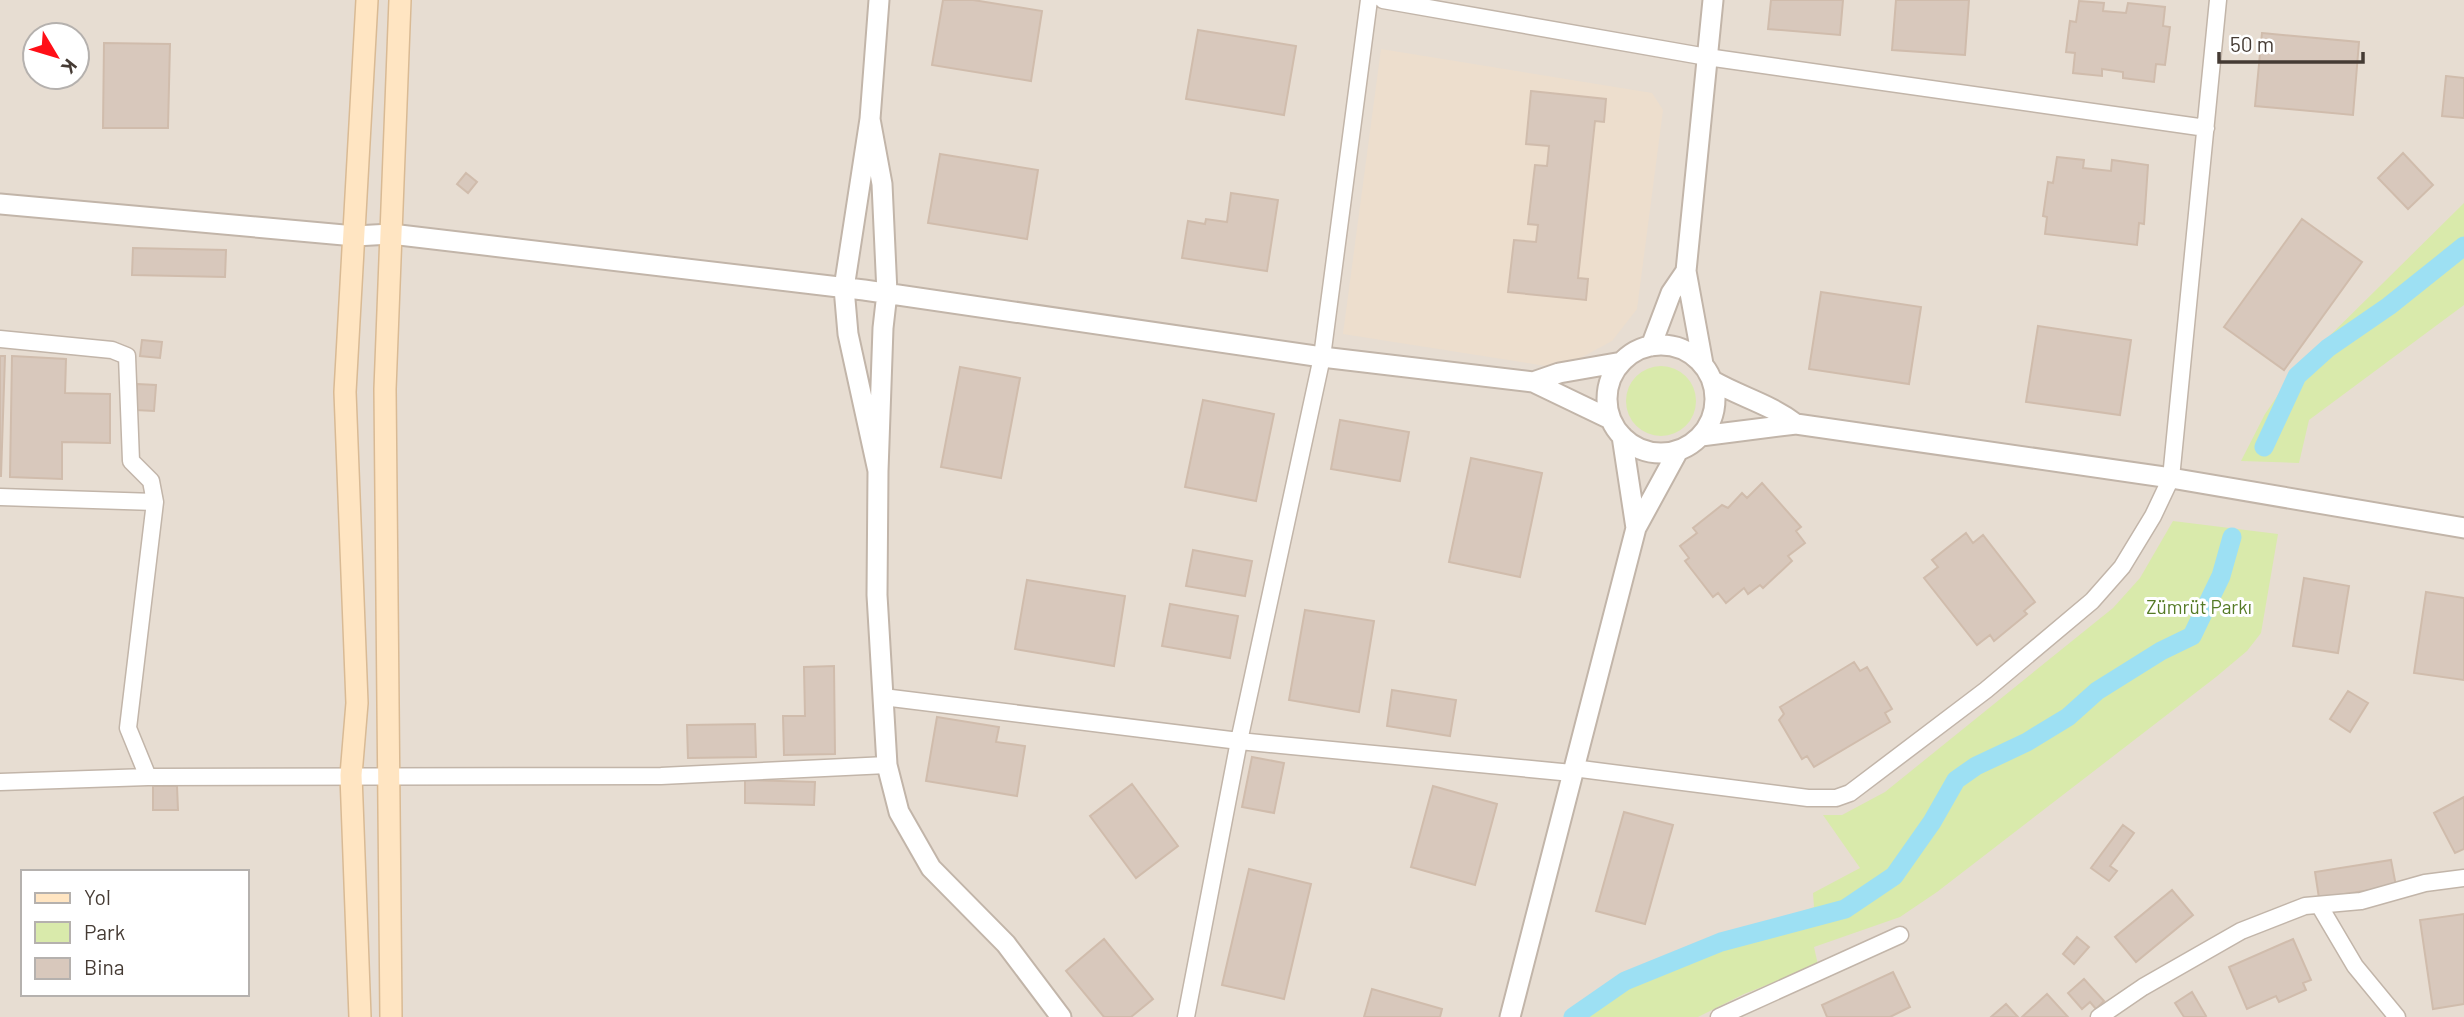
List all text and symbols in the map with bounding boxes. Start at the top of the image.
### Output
north arrow [21,21,91,91]
scale bar [2219,21,2362,65]
text: 50 m [2230,31,2274,56]
text: K [57,55,83,79]
park label: Zümrüt Parkı [2146,595,2252,618]
legend [21,870,248,996]
text: Yol [84,884,111,909]
text: Park [84,919,125,944]
text: Bina [84,954,125,979]

